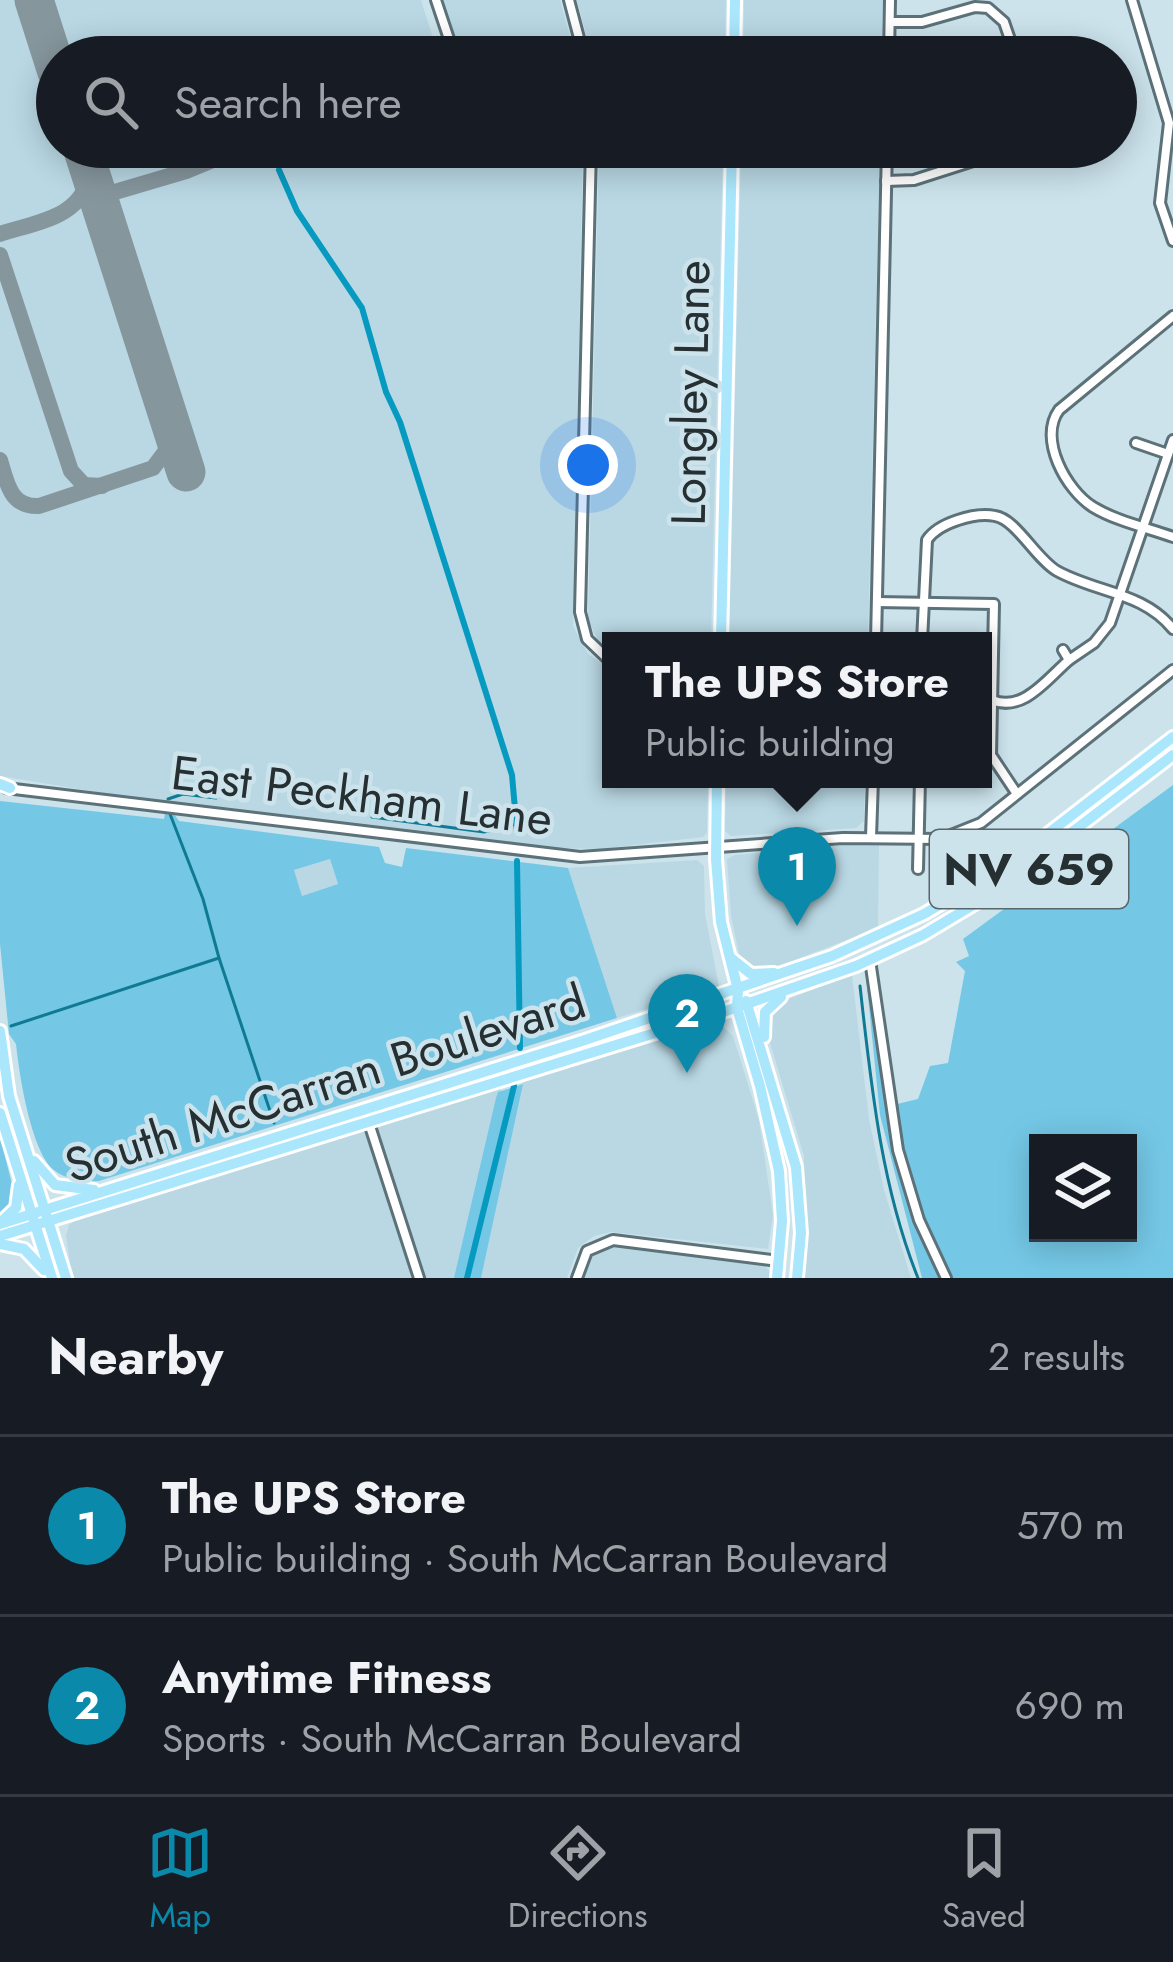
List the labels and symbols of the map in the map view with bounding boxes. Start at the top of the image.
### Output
street label: Longley Lane [654,260,727,526]
your location [558,435,618,495]
street label: East Peckham Lane [168,738,556,853]
pin: 1 [758,827,836,926]
road number: NV 659 [930,830,1128,908]
street label: South McCarran Boulevard [56,967,594,1200]
pin: 2 [648,974,726,1073]

